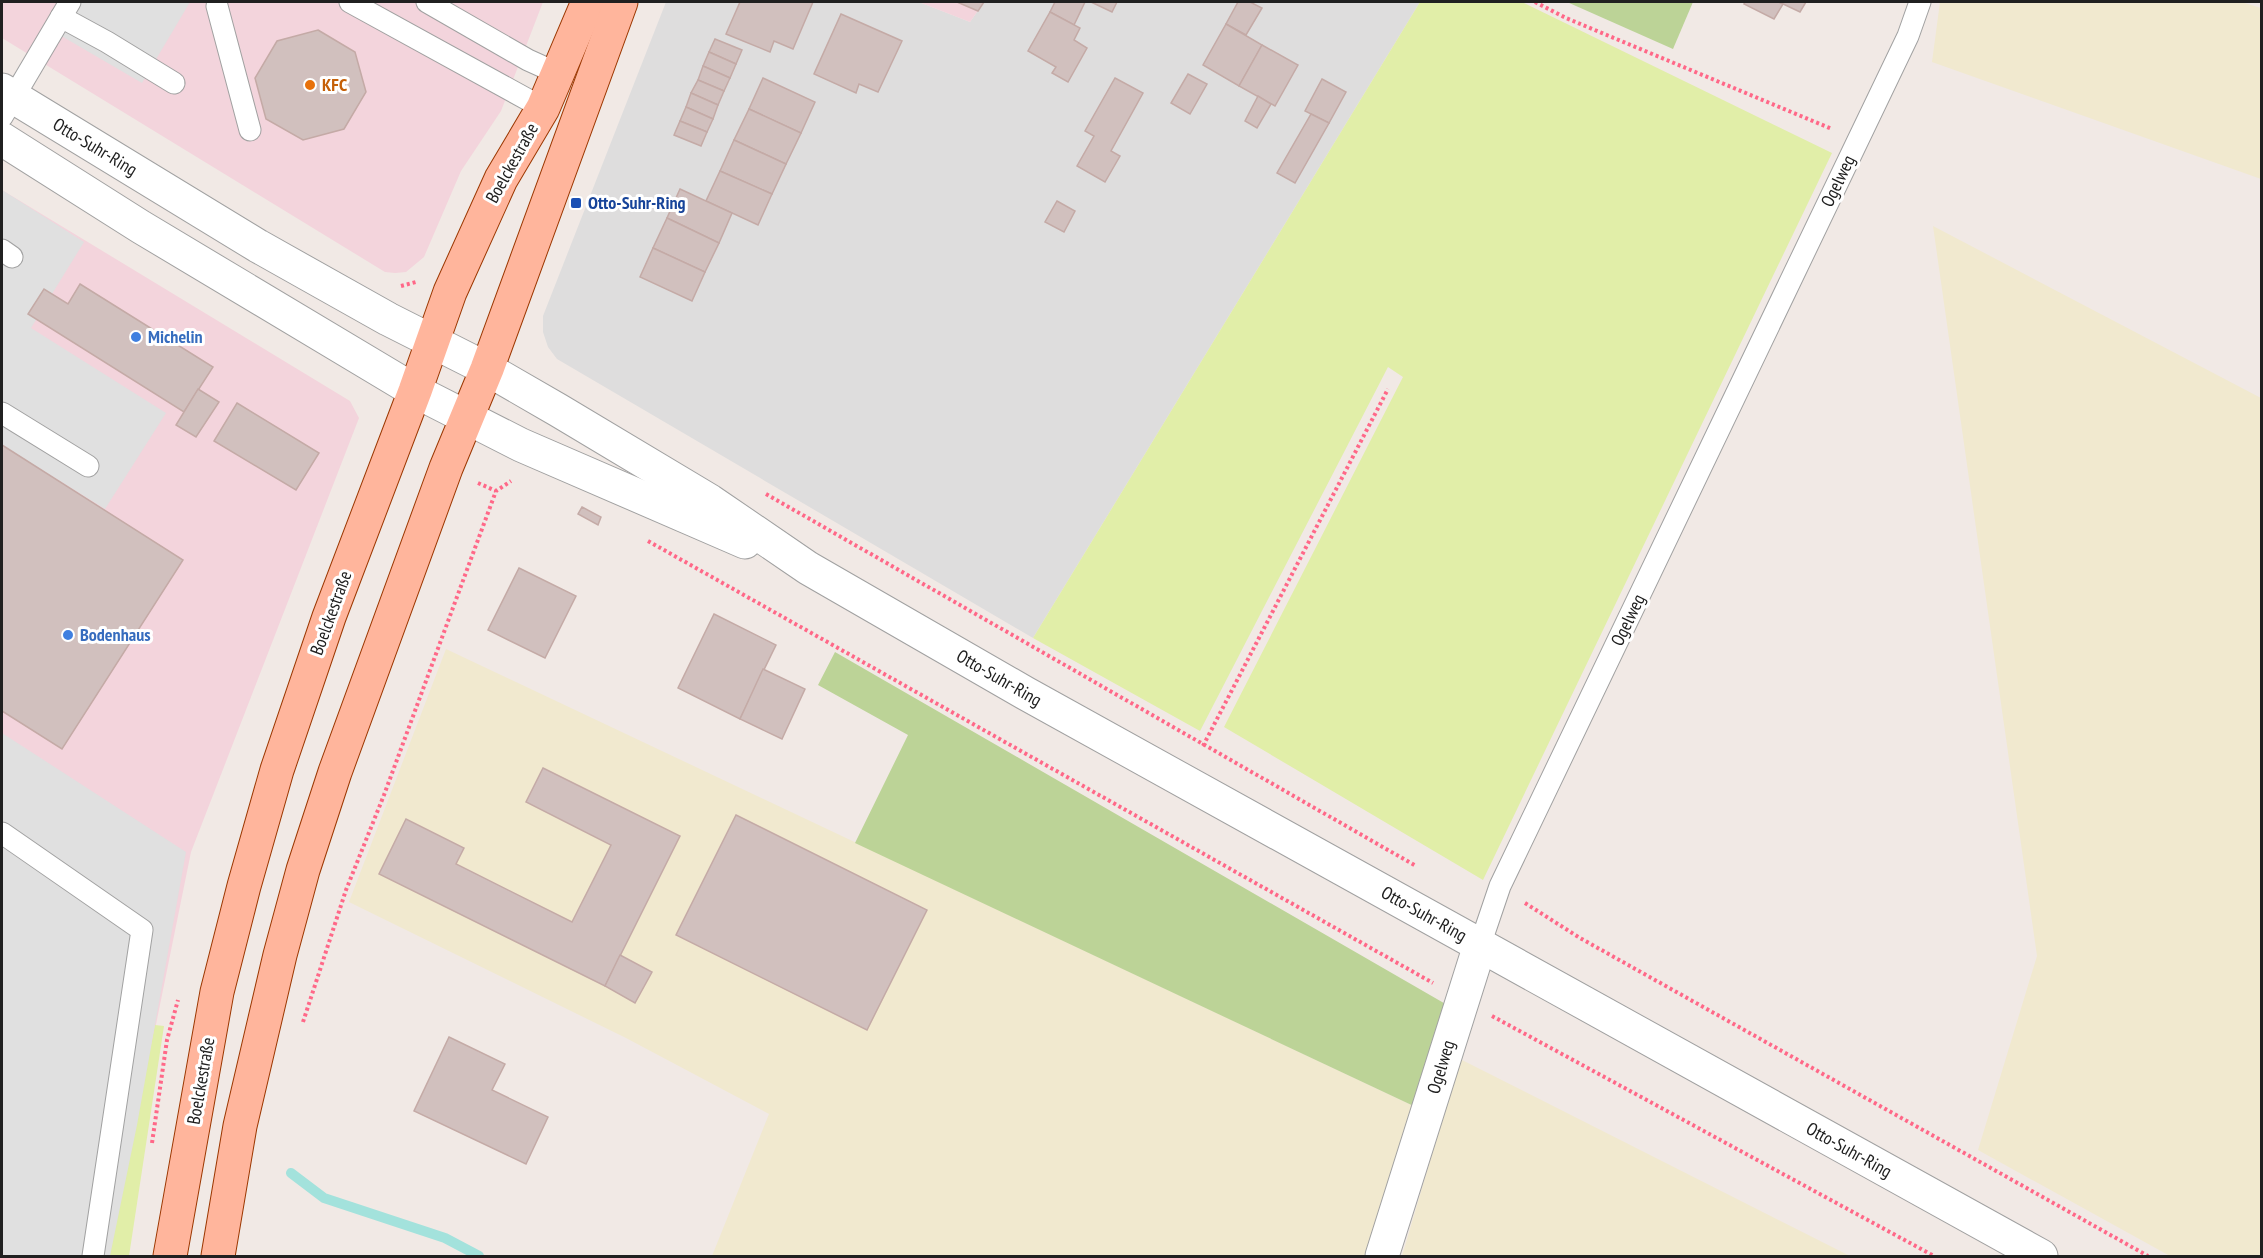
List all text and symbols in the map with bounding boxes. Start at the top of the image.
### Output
place label: KFC [322,73,347,96]
marker: KFC [303,78,317,92]
street label: Otto-Suhr-Ring [49,112,142,181]
street label: Boelckestraße [480,119,543,207]
street label: Ogelweg [1815,151,1860,210]
place label: Otto-Suhr-Ring [588,191,686,214]
marker: Otto-Suhr-Ring [569,196,583,210]
place label: Michelin [148,325,203,348]
marker: Michelin [129,330,143,344]
street label: Boelckestraße [305,568,356,658]
street label: Ogelweg [1605,590,1650,649]
place label: Bodenhaus [80,623,150,646]
marker: Bodenhaus [61,628,75,642]
street label: Otto-Suhr-Ring [953,644,1046,711]
street label: Otto-Suhr-Ring [1377,881,1471,947]
street label: Boelckestraße [182,1036,219,1126]
street label: Ogelweg [1422,1037,1460,1096]
street label: Otto-Suhr-Ring [1802,1117,1896,1183]

